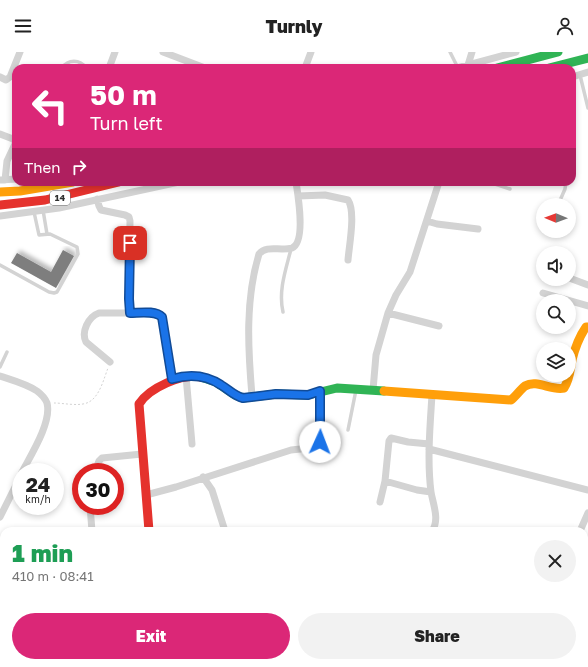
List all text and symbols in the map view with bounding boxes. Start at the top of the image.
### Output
icon: menu [12,15,34,37]
text: Turnly [265,15,323,37]
icon: person [554,15,576,37]
text: 50 m [90,78,157,111]
icon: left [24,80,76,132]
text: Turn left [90,112,163,134]
icon: right [68,156,90,178]
text: Then [24,158,60,176]
road number: 14 [50,191,70,205]
north arrow [536,198,576,238]
map controls [536,198,576,382]
pin [113,226,147,260]
icon: arrive [119,232,141,254]
button: sound [536,246,576,286]
button: search [536,294,576,334]
button: layers [536,342,576,382]
position arrow [299,421,341,463]
speed limit sign: 30 [72,463,124,515]
text: 24 [26,472,50,496]
text: km/h [25,493,51,505]
text: 1 min [12,538,73,567]
button: close [534,540,576,582]
text: 410 m · 08:41 [12,568,94,584]
button: Exit [12,613,290,659]
button: Share [298,613,576,659]

